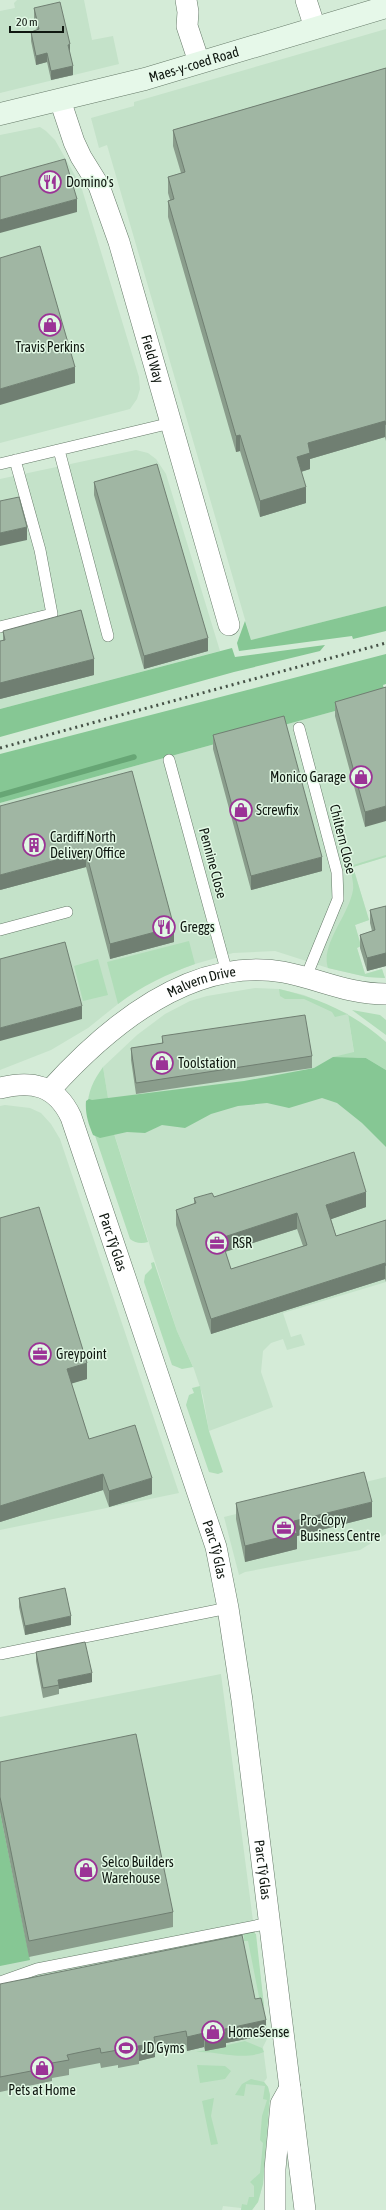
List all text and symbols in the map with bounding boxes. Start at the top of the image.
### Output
scale bar [10,8,63,34]
text: 20 m [16,15,38,29]
street label: Maes-y-coed Road [147,43,241,85]
restaurant icon: Domino's [37,169,63,195]
place label: Domino's [66,174,114,190]
shop icon: Travis Perkins [37,312,63,338]
street label: Field Way [138,333,167,385]
place label: Travis Perkins [15,339,85,355]
shop icon: Monico Garage [348,764,374,790]
place label: Monico Garage [270,769,346,785]
shop icon: Screwfix [228,797,254,823]
place label: Screwfix [256,802,299,818]
street label: Chiltern Close [327,803,359,875]
street label: Pennine Close [196,826,230,900]
place label: Cardiff North Delivery Office [50,829,125,861]
building icon: Cardiff North Delivery Office [21,832,47,858]
restaurant icon: Greggs [151,914,177,940]
place label: Greggs [180,919,215,935]
street label: Malvern Drive [164,963,237,1000]
shop icon: Toolstation [149,1050,175,1076]
place label: Toolstation [178,1055,236,1071]
street label: Parc Tŷ Glas [96,1211,130,1273]
office icon: RSR [204,1230,230,1256]
place label: RSR [232,1235,252,1251]
office icon: Greypoint [27,1341,53,1367]
place label: Greypoint [56,1346,107,1362]
place label: Pro-Copy Business Centre [300,1512,380,1544]
office icon: Pro-Copy Business Centre [271,1515,297,1541]
street label: Parc Tŷ Glas [200,1518,230,1580]
street label: Parc Tŷ Glas [251,1839,275,1901]
place label: Selco Builders Warehouse [102,1854,174,1886]
shop icon: Selco Builders Warehouse [73,1857,99,1883]
shop icon: HomeSense [200,2019,226,2045]
place label: HomeSense [228,2024,289,2040]
sports icon: JD Gyms [113,2035,139,2061]
place label: JD Gyms [142,2040,185,2056]
shop icon: Pets at Home [29,2055,55,2081]
place label: Pets at Home [8,2082,76,2098]

